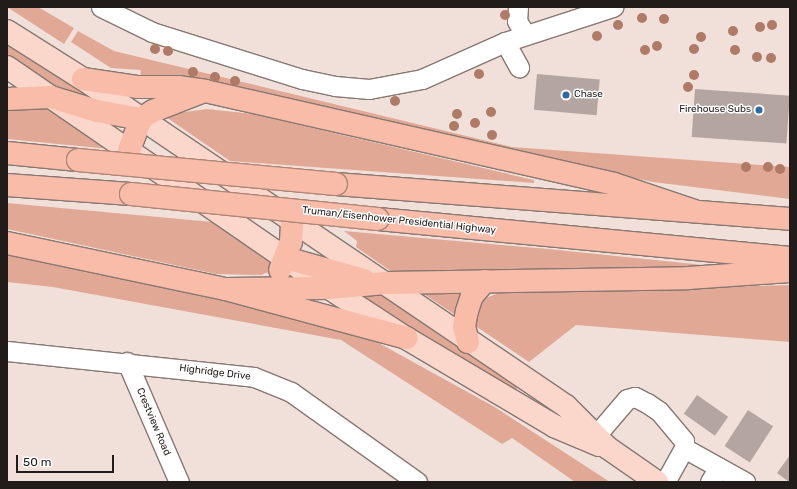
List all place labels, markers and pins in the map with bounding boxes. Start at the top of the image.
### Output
place label: Chase [574,89,603,101]
marker: Chase [561,90,571,100]
place label: Firehouse Subs [679,104,751,116]
marker: Firehouse Subs [754,105,764,115]

